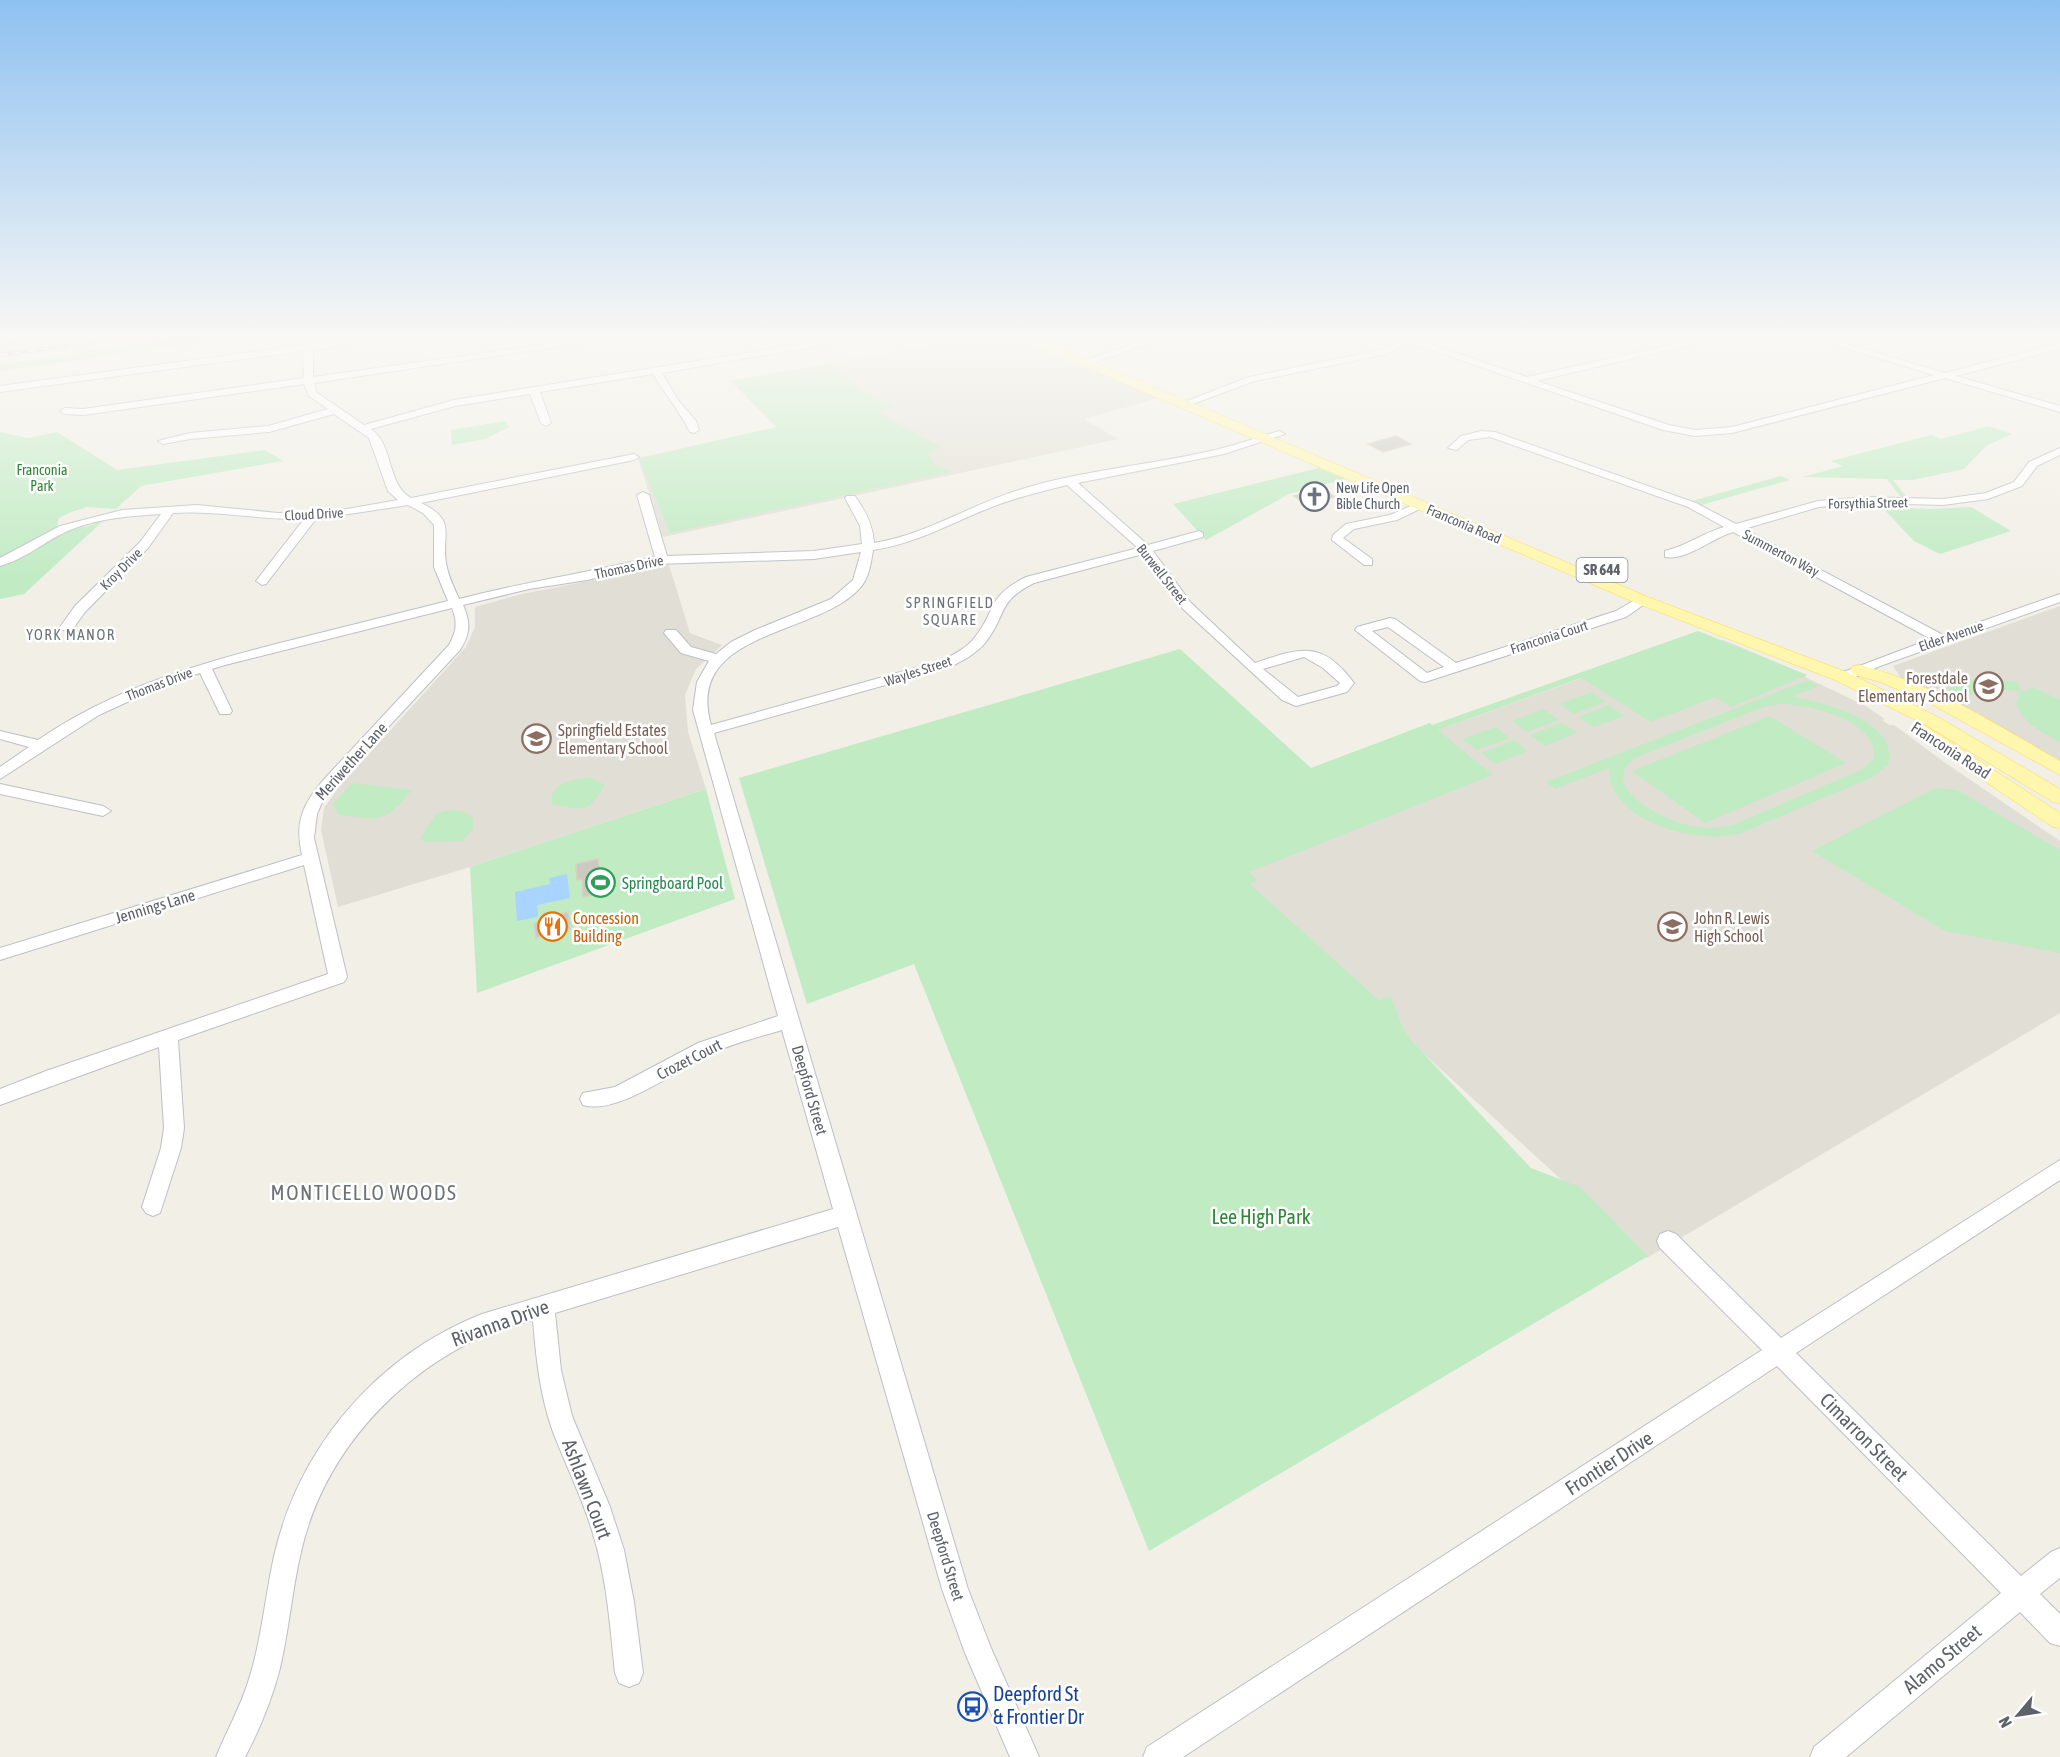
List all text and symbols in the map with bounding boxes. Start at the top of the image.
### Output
park label: Franconia Park [17,462,67,494]
church icon: New Life Open Bible Church [1299,480,1331,512]
place label: New Life Open Bible Church [1336,480,1410,512]
street label: Forsythia Street [1828,494,1908,512]
street label: Franconia Road [1424,501,1504,547]
street label: Cloud Drive [284,504,344,524]
street label: Summerton Way [1740,526,1822,580]
street label: Burwell Street [1133,541,1191,607]
street label: Kroy Drive [97,545,145,593]
street label: Thomas Drive [593,552,665,582]
road number: SR 644 [1576,558,1628,582]
district label: SPRINGFIELD SQUARE [906,594,994,628]
street label: Franconia Court [1508,617,1590,657]
street label: Elder Avenue [1917,617,1985,655]
district label: YORK MANOR [26,626,116,643]
street label: Wayles Street [882,653,954,689]
street label: Thomas Drive [124,664,194,704]
place label: Forestdale Elementary School [1858,669,1969,706]
school or university icon: Forestdale Elementary School [1973,671,2005,703]
street label: Meriwether Lane [311,718,391,804]
street label: Franconia Road [1908,718,1994,782]
place label: Springfield Estates Elementary School [558,721,669,758]
school or university icon: Springfield Estates Elementary School [521,723,553,755]
sports icon: Springboard Pool [585,867,617,899]
place label: Springboard Pool [622,874,724,893]
street label: Jennings Lane [113,885,197,928]
place label: Concession Building [573,909,639,946]
place label: John R. Lewis High School [1694,909,1770,946]
restaurant icon: Concession Building [536,911,568,943]
school or university icon: John R. Lewis High School [1657,911,1689,943]
street label: Crozet Court [653,1035,725,1083]
street label: Deepford Street [788,1043,832,1138]
district label: MONTICELLO WOODS [271,1180,457,1204]
park label: Lee High Park [1211,1205,1311,1228]
street label: Rivanna Drive [448,1294,552,1351]
street label: Cimarron Street [1816,1388,1913,1486]
street label: Frontier Drive [1561,1426,1657,1499]
street label: Ashlawn Court [558,1436,617,1542]
street label: Deepford Street [923,1509,968,1604]
street label: Alamo Street [1898,1619,1986,1698]
place label: Deepford St & Frontier Dr [993,1682,1085,1728]
north arrow [1988,1685,2048,1745]
bus stop icon: Deepford St & Frontier Dr [956,1690,988,1722]
text: N [1995,1714,2015,1731]

